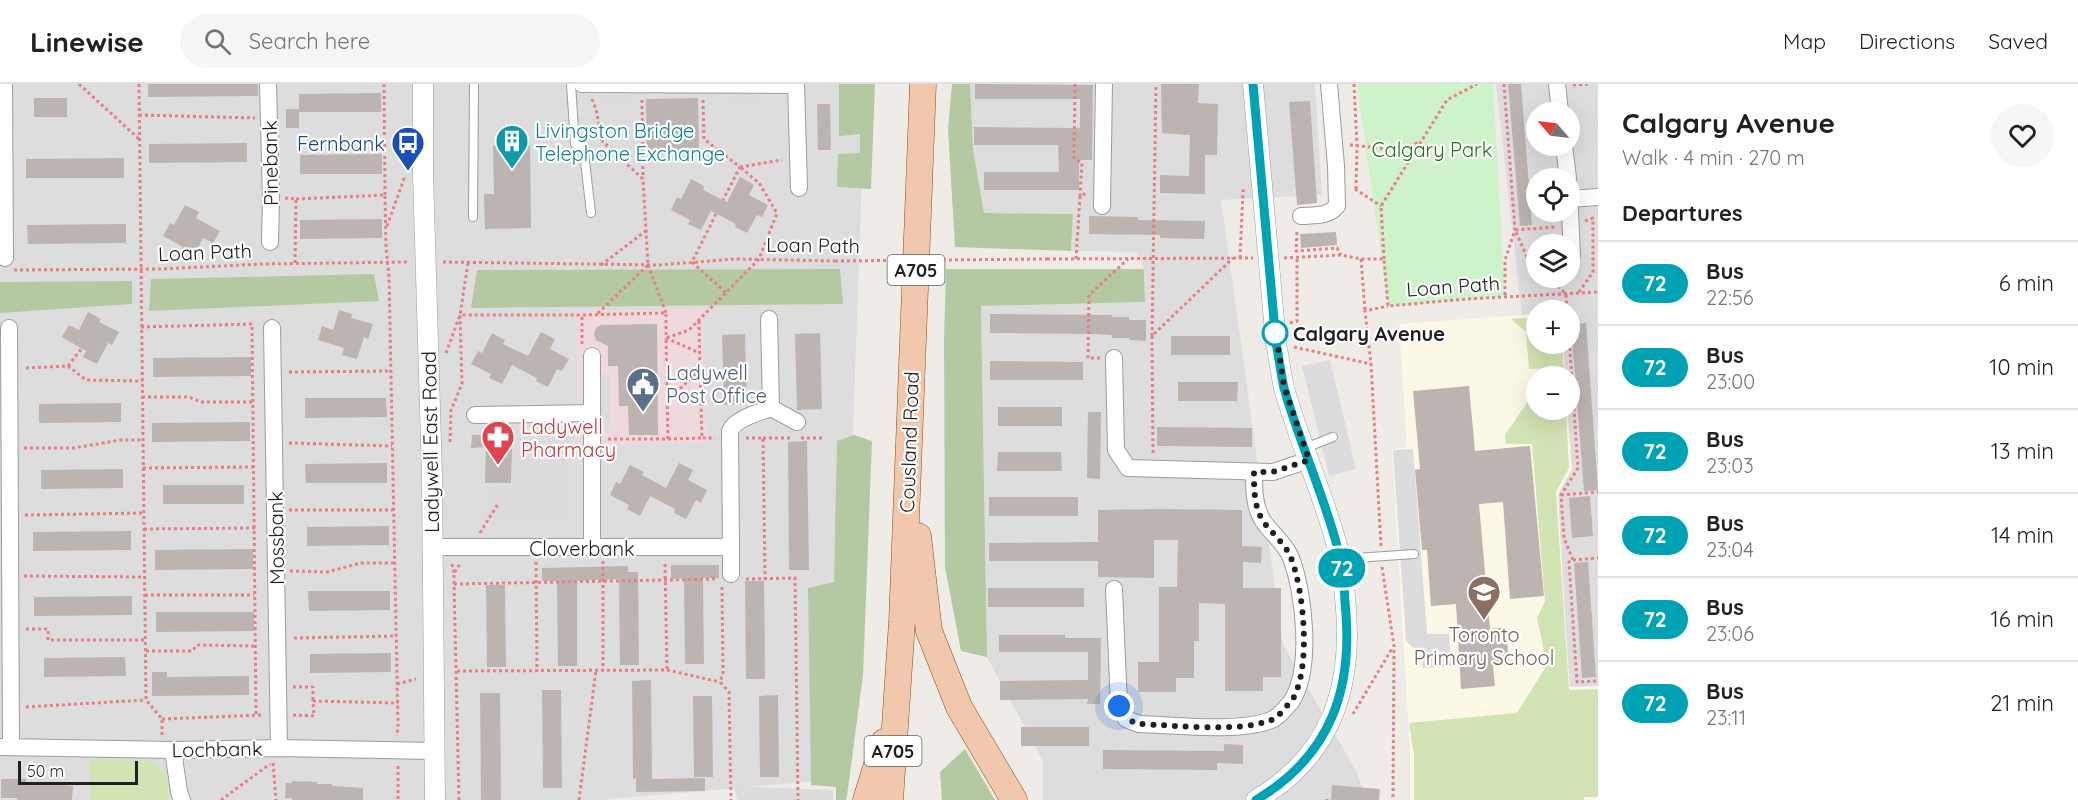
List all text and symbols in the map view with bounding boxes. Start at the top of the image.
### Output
search box [180,14,600,68]
text: Linewise [30,24,144,59]
icon: search [201,25,234,58]
text: Search here [249,27,370,55]
text: Map [1783,28,1826,54]
text: Directions [1859,28,1955,54]
text: Saved [1988,28,2048,54]
north arrow [1526,102,1580,156]
map controls [1526,102,1580,420]
button: heart [1991,104,2054,167]
text: Calgary Avenue [1622,105,1835,140]
place label: Livingston Bridge Telephone Exchange [535,118,725,166]
street label: Pinebank [257,120,283,206]
building icon: Livingston Bridge Telephone Exchange [494,123,530,170]
bus stop icon: Fernbank [390,125,426,172]
place label: Fernbank [297,131,385,156]
park label: Calgary Park [1372,137,1492,162]
text: Walk · 4 min · 270 m [1622,145,1805,170]
button: locate [1526,168,1580,222]
text: Departures [1622,199,1743,227]
street label: Loan Path [766,232,860,258]
button: layers [1526,234,1580,288]
street label: Loan Path [158,238,252,266]
road number: A705 [888,255,944,285]
text: Bus [1706,257,1744,285]
text: 6 min [1999,269,2054,297]
street label: Loan Path [1405,270,1501,302]
text: 72 [1643,270,1667,296]
text: 22:56 [1706,285,1754,310]
button: + [1526,300,1580,354]
marker: Calgary Avenue [1262,320,1288,346]
place label: Calgary Avenue [1293,321,1445,346]
text: Bus [1706,341,1744,369]
street label: Ladywell East Road [416,351,444,533]
text: 10 min [1989,353,2054,381]
text: 72 [1643,354,1667,380]
place label: Ladywell Post Office [666,360,767,408]
public building icon: Ladywell Post Office [625,366,661,413]
button: − [1526,366,1580,420]
text: 23:00 [1706,369,1755,394]
street label: Cousland Road [894,371,924,513]
place label: Ladywell Pharmacy [521,414,616,462]
pharmacy icon: Ladywell Pharmacy [480,419,516,466]
text: Bus [1706,425,1744,453]
text: 13 min [1991,437,2054,465]
text: 72 [1643,438,1667,464]
text: 23:03 [1706,453,1754,478]
street label: Mossbank [263,491,289,585]
text: Bus [1706,509,1744,537]
text: 14 min [1991,521,2054,549]
text: 72 [1643,522,1667,548]
street label: Cloverbank [529,536,635,561]
text: 23:04 [1706,537,1754,562]
line badge: 72 [1315,548,1369,588]
text: 72 [1330,555,1354,581]
school or university icon: Toronto Primary School [1466,574,1502,621]
text: Bus [1706,593,1744,621]
text: 16 min [1991,605,2054,633]
text: 72 [1643,606,1667,632]
text: 23:06 [1706,621,1754,646]
place label: Toronto Primary School [1414,622,1554,670]
text: Bus [1706,677,1744,705]
text: 21 min [1990,689,2054,717]
text: 72 [1643,690,1667,716]
your location [1104,691,1134,721]
text: 23:11 [1706,705,1746,730]
street label: Lochbank [171,736,263,762]
road number: A705 [864,736,922,766]
scale bar [18,758,138,786]
text: 50 m [27,761,64,781]

